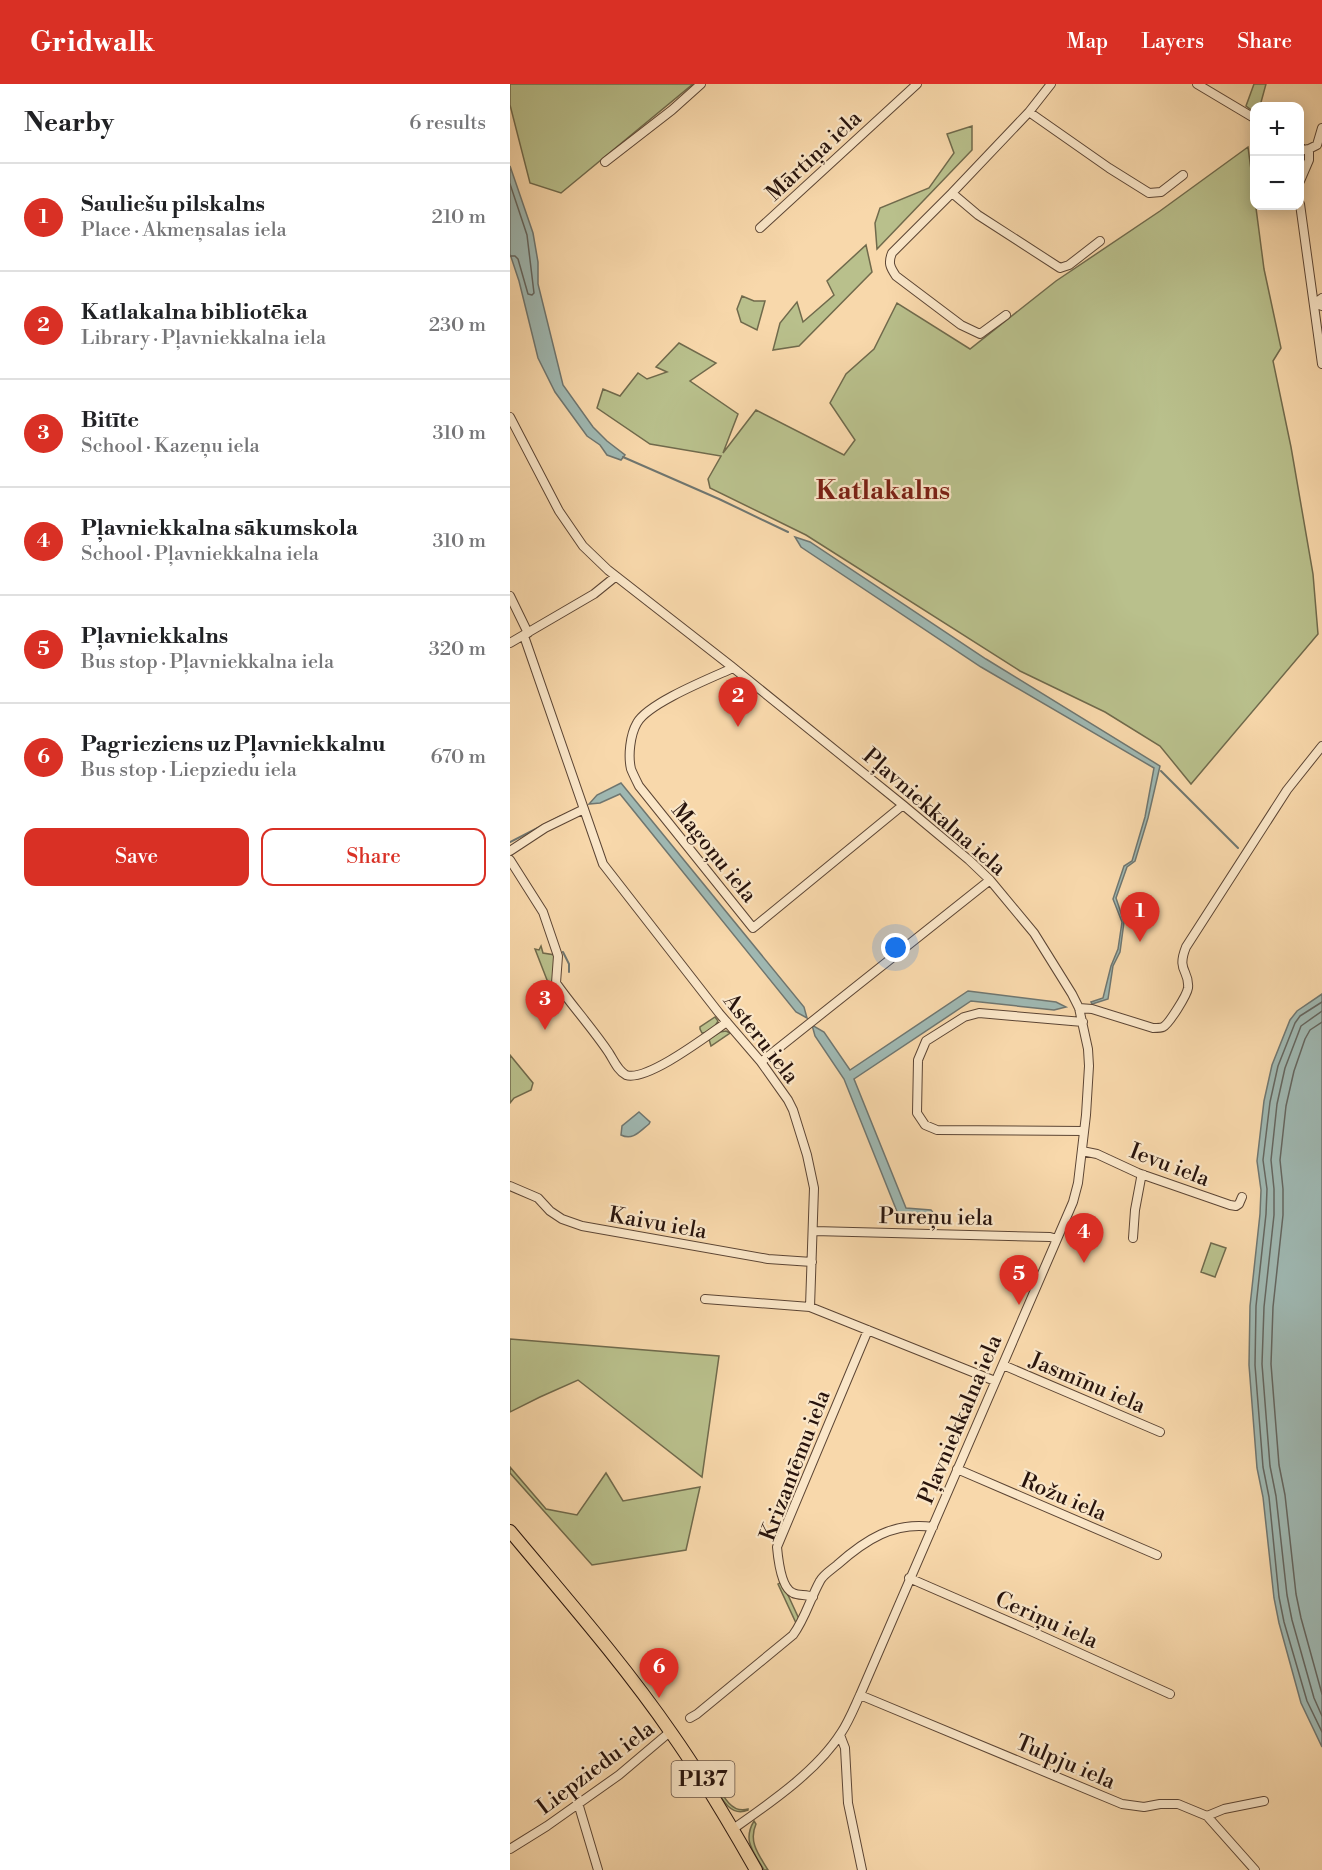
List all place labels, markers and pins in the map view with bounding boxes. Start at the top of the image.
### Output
pin: 2 [718,678,758,727]
pin: 1 [1120,892,1160,942]
pin: 3 [525,980,564,1030]
pin: 4 [1064,1214,1104,1263]
pin: 5 [1000,1256,1038,1305]
pin: 6 [640,1648,678,1698]

